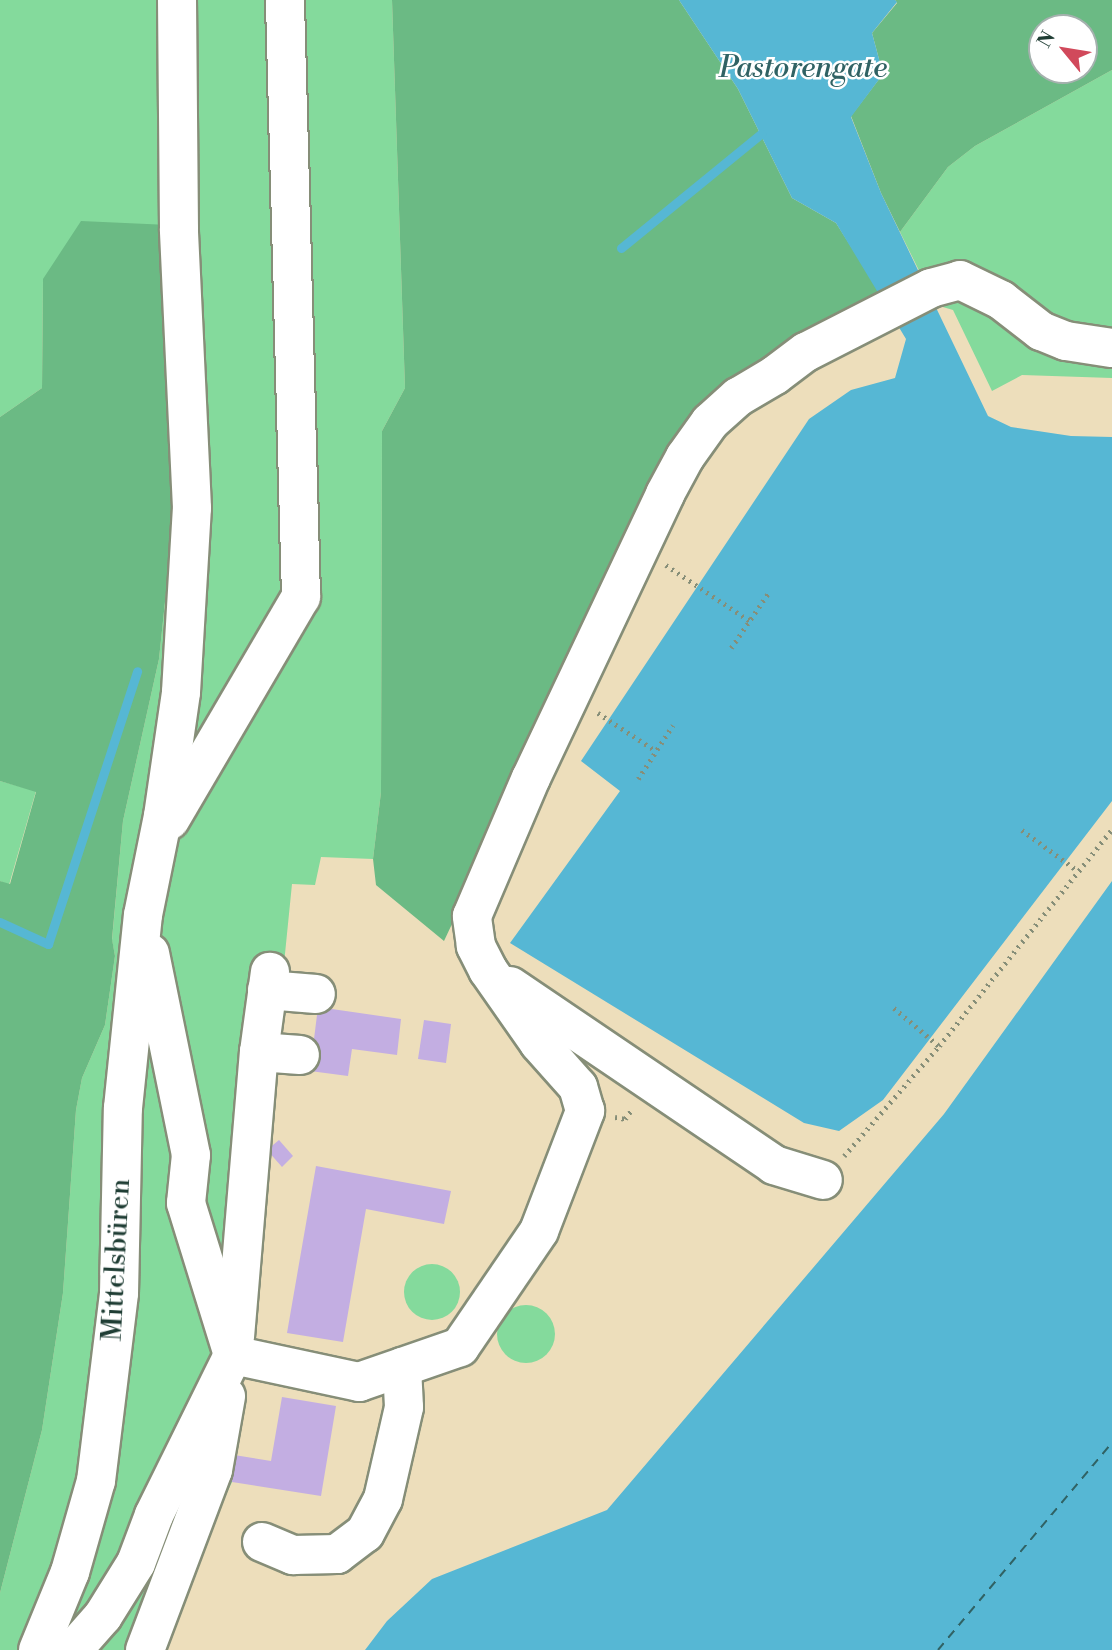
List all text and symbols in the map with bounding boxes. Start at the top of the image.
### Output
north arrow [1028,14,1098,84]
text: N [1032,27,1061,52]
water label: Pastorengate [719,50,887,86]
street label: Mittelsbüren [96,1178,138,1342]

